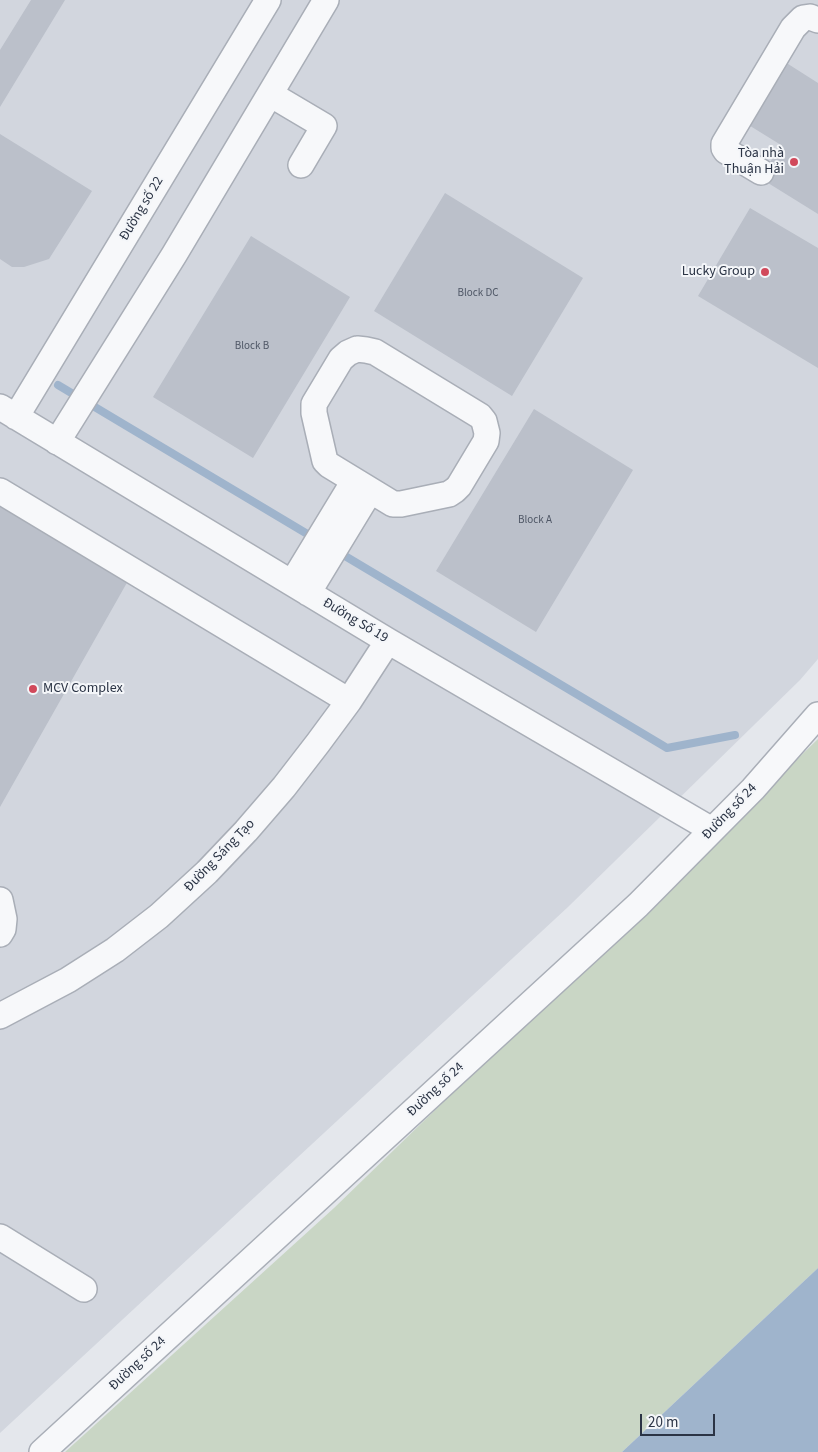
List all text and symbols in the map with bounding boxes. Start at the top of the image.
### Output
place label: Tòa nhà Thuận Hải [724,146,784,178]
marker: Tòa nhà Thuận Hải [788,156,800,168]
street label: Đường số 22 [116,174,168,244]
place label: Lucky Group [682,264,755,280]
marker: Lucky Group [759,266,771,278]
house number: Block DC [458,287,498,301]
house number: Block B [235,340,269,354]
house number: Block A [518,514,552,528]
street label: Đường Số 19 [319,595,391,647]
place label: MCV Complex [43,681,123,697]
marker: MCV Complex [27,683,39,695]
street label: Đường số 24 [699,780,761,844]
street label: Đường Sáng Tạo [181,816,259,896]
street label: Đường số 24 [404,1059,468,1121]
street label: Đường số 24 [106,1333,170,1395]
scale bar [643,1404,718,1436]
text: 20 m [648,1412,678,1433]

